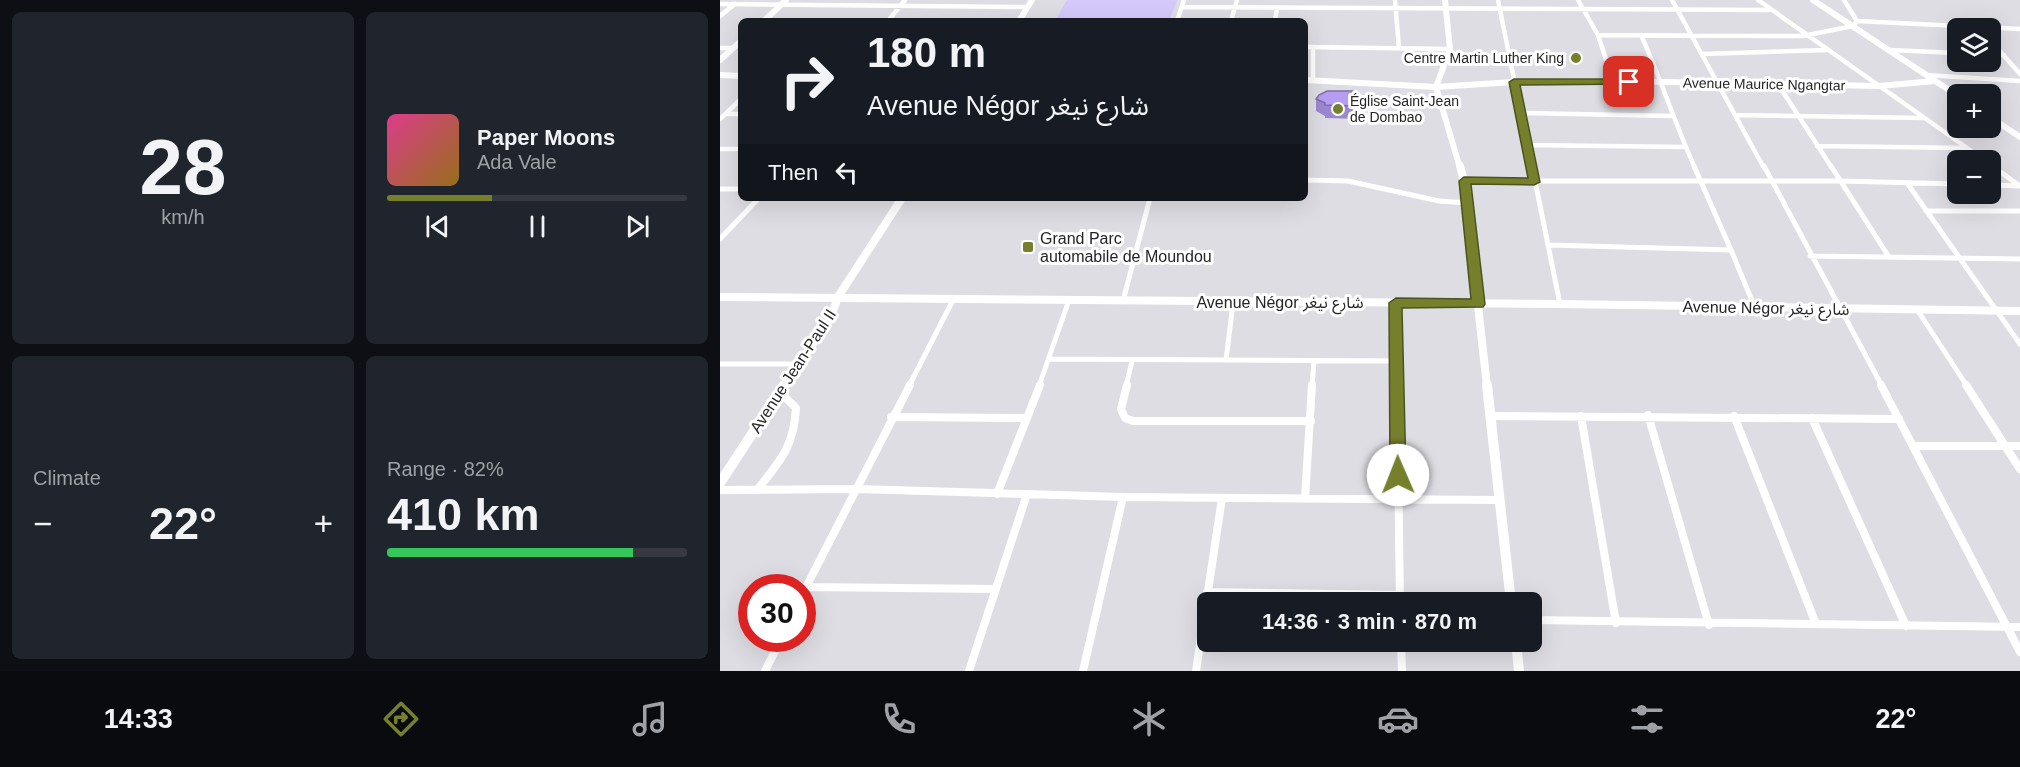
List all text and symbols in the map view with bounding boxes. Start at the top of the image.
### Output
map controls [1947,18,2001,204]
button: layers [1947,18,2001,72]
text: 180 m [867,29,986,76]
icon: right [768,42,846,120]
place label: Centre Martin Luther King [1404,50,1564,66]
marker: Centre Martin Luther King [1569,51,1583,65]
pin [1603,56,1654,107]
icon: arrive [1612,65,1645,98]
street label: Avenue Maurice Ngangtar [1683,75,1846,93]
button: + [1947,84,2001,138]
text: Avenue Négor شارع نيغر [867,91,1149,121]
place label: Église Saint-Jean de Dombao [1350,93,1459,125]
marker: Église Saint-Jean de Dombao [1331,102,1345,116]
text: 28 [140,123,226,211]
text: Paper Moons [477,125,615,150]
button: − [1947,150,2001,204]
text: Ada Vale [477,151,557,173]
icon: left [830,156,863,189]
text: Then [768,160,818,185]
text: km/h [161,206,205,228]
icon: previous [421,210,454,243]
icon: pause [521,210,554,243]
icon: next [621,210,654,243]
place label: Grand Parc automabile de Moundou [1040,230,1212,265]
marker: Grand Parc automabile de Moundou [1021,240,1035,254]
street label: Avenue Négor شارع نيغر [1196,294,1364,315]
street label: Avenue Négor شارع نيغر [1682,298,1850,322]
street label: Avenue Jean-Paul II [747,306,839,436]
position arrow [1366,443,1430,507]
text: Range · 82% [387,458,504,480]
text: Climate [33,467,101,489]
text: 410 km [387,489,540,540]
text: 22° [149,498,217,549]
text: − [33,505,52,542]
text: + [314,505,333,542]
speed limit sign: 30 [738,574,816,652]
text: 14:36 · 3 min · 870 m [1262,609,1477,634]
icon: directions [380,698,422,740]
icon: music [629,698,671,740]
icon: phone [878,698,920,740]
icon: climate [1128,698,1170,740]
icon: car [1377,698,1419,740]
icon: filters [1626,698,1668,740]
text: 14:33 [104,704,173,734]
text: 22° [1875,704,1916,734]

